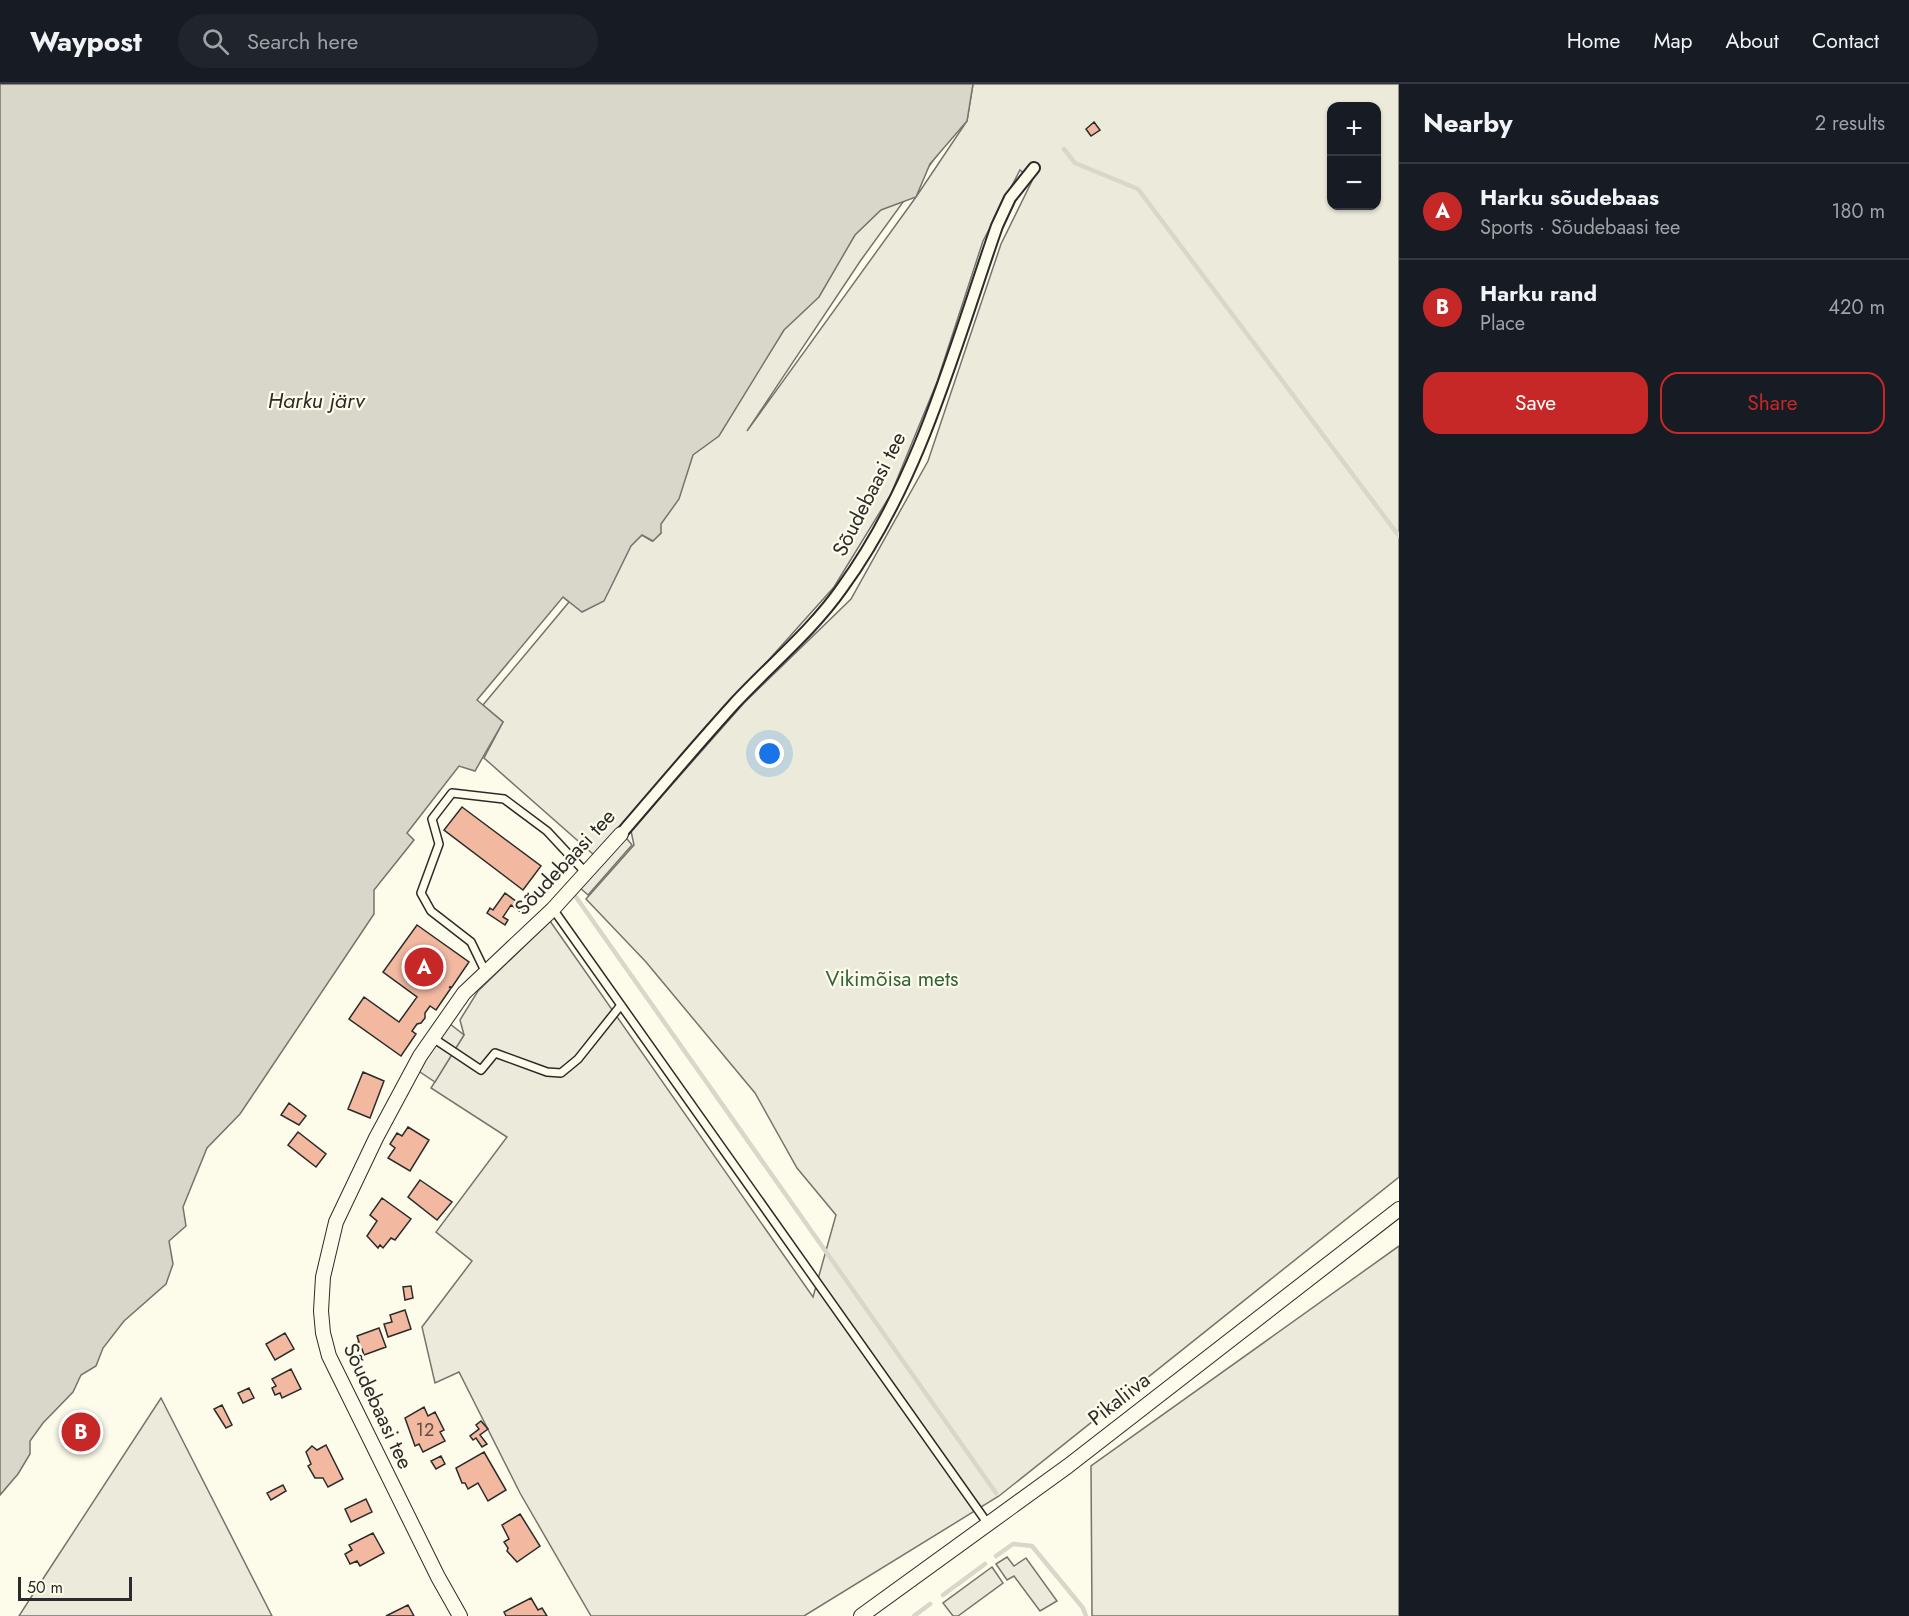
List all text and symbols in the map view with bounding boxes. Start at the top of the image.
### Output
search box [178,14,598,68]
text: Waypost [30,21,142,62]
icon: search [199,25,232,58]
text: Search here [247,25,358,57]
text: Home [1567,26,1620,56]
text: Map [1653,26,1693,56]
text: About [1726,26,1779,56]
text: Contact [1812,26,1879,56]
map controls [1327,102,1381,210]
button: + [1327,102,1381,156]
text: Nearby [1423,104,1512,142]
text: 2 results [1815,109,1885,138]
button: − [1327,156,1381,210]
text: Harku sõudebaas [1480,181,1659,213]
text: A [1435,197,1450,226]
text: 180 m [1831,197,1885,226]
text: Sports · Sõudebaasi tee [1480,213,1680,242]
text: Harku rand [1480,277,1597,309]
text: B [1436,293,1449,322]
text: 420 m [1828,293,1885,322]
text: Place [1480,309,1525,338]
button: Save [1423,372,1648,434]
button: Share [1660,372,1885,434]
water label: Harku järv [268,384,366,416]
street label: Sõudebaasi tee [825,427,913,561]
your location [755,739,784,768]
street label: Sõudebaasi tee [508,802,622,922]
pin: A [404,944,444,990]
park label: Vikimõisa mets [826,964,958,994]
street label: Sõudebaasi tee [336,1338,420,1474]
street label: Pikaliiva [1082,1365,1156,1433]
pin: B [62,1410,100,1454]
house number: 12 [416,1417,434,1443]
scale bar [18,1574,132,1602]
text: 50 m [27,1576,63,1599]

